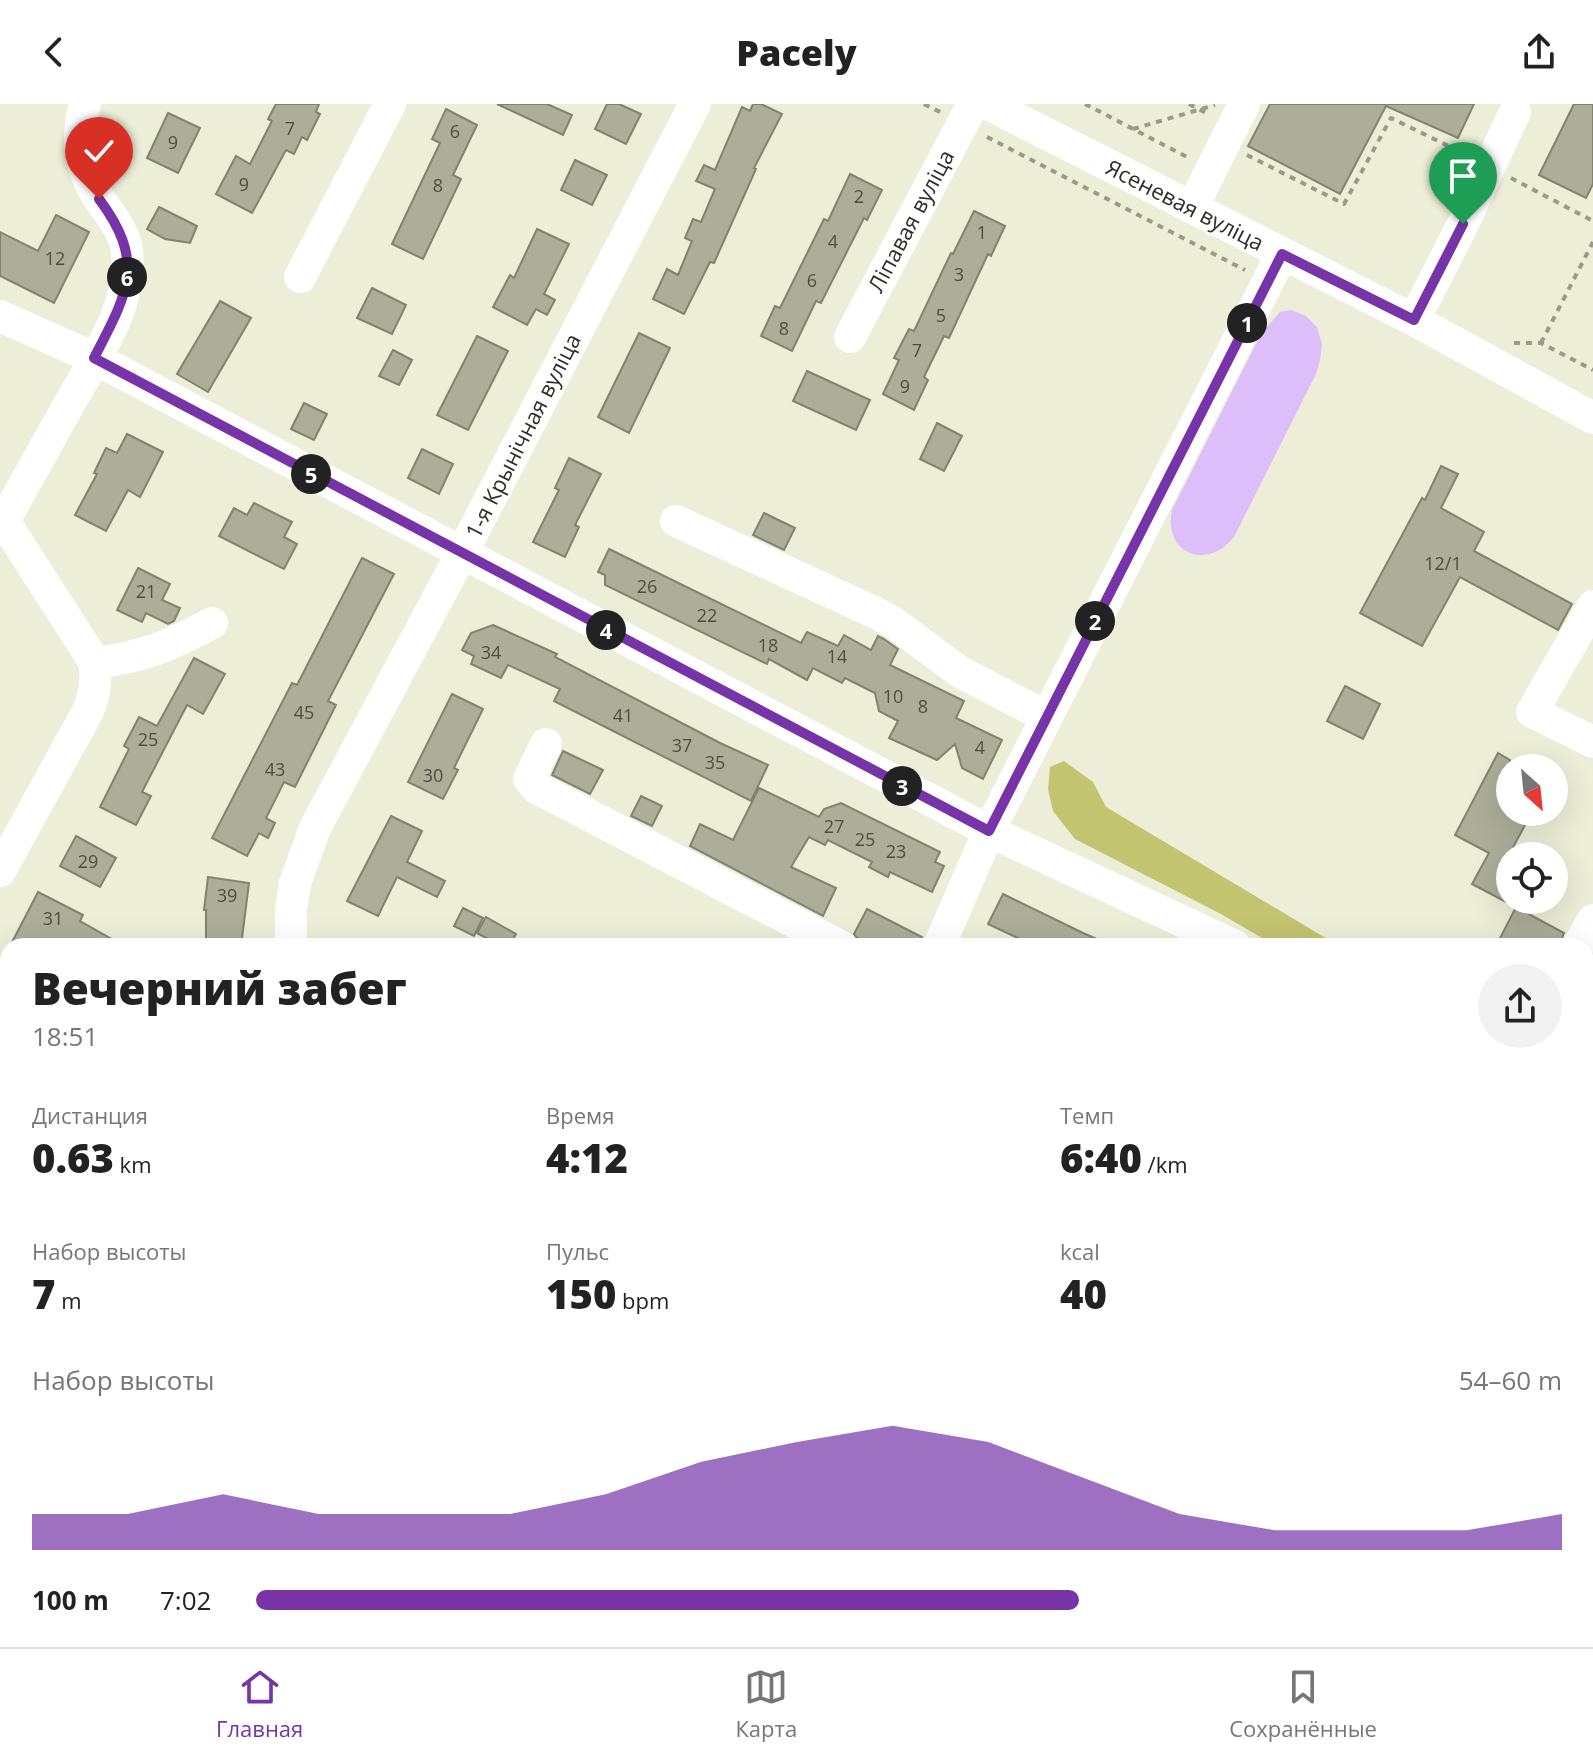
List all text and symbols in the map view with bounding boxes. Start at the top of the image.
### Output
text: Pacely [736,28,857,77]
icon: back [32,30,76,74]
icon: share [1517,30,1561,74]
house number: 7 [285,116,295,140]
pin [65,117,133,199]
house number: 6 [450,119,460,143]
icon: check [77,129,121,173]
house number: 9 [168,130,178,154]
pin [1429,142,1497,224]
street label: Ліпавая вуліца [860,144,960,297]
street label: Ясеневая вуліца [1101,151,1270,257]
icon: arrive [1441,154,1485,198]
house number: 9 [239,172,249,196]
house number: 8 [433,173,443,197]
house number: 2 [854,184,864,208]
house number: 1 [977,220,987,244]
house number: 4 [828,229,838,253]
house number: 12 [45,246,65,270]
pin: 6 [107,257,147,297]
text: 6 [121,262,133,292]
house number: 3 [954,262,964,286]
house number: 6 [807,268,817,292]
house number: 5 [936,303,946,327]
pin: 1 [1227,303,1267,343]
text: 1 [1241,308,1253,338]
house number: 8 [779,316,789,340]
street label: 1-я Крынічная вуліца [457,328,587,543]
house number: 7 [912,338,922,362]
house number: 9 [900,374,910,398]
pin: 5 [291,454,331,494]
text: 5 [305,459,317,489]
house number: 12/1 [1424,551,1462,575]
house number: 26 [637,574,657,598]
house number: 21 [136,579,156,603]
pin: 2 [1075,601,1115,641]
house number: 22 [697,603,717,627]
text: 2 [1089,606,1101,636]
pin: 4 [586,610,626,650]
text: 4 [600,615,612,645]
house number: 18 [758,633,778,657]
house number: 34 [481,640,501,664]
house number: 14 [827,644,847,668]
house number: 10 [883,684,903,708]
house number: 8 [918,694,928,718]
house number: 45 [294,700,314,724]
house number: 41 [613,703,633,727]
house number: 25 [138,727,158,751]
house number: 37 [672,733,692,757]
house number: 4 [975,735,985,759]
house number: 35 [705,750,725,774]
north arrow [1496,754,1568,826]
map controls [1496,754,1568,914]
house number: 43 [265,757,285,781]
house number: 30 [423,763,443,787]
pin: 3 [882,766,922,806]
text: 3 [896,771,908,801]
house number: 27 [824,814,844,838]
house number: 25 [855,827,875,851]
house number: 23 [886,839,906,863]
button: locate [1496,842,1568,914]
house number: 29 [78,849,98,873]
house number: 39 [217,883,237,907]
house number: 31 [43,906,63,930]
text: Вечерний забег [32,958,407,1018]
button: share [1478,964,1562,1048]
text: 18:51 [32,1018,98,1054]
text: Дистанция [32,1100,148,1130]
text: Время [546,1100,614,1130]
text: Темп [1060,1100,1114,1130]
text: 0.63 [32,1130,114,1185]
text: 4:12 [546,1130,628,1185]
text: 6:40 [1060,1130,1142,1185]
text: km [114,1149,152,1179]
text: /km [1142,1149,1188,1179]
text: Набор высоты [32,1236,187,1266]
text: Пульс [546,1236,609,1266]
text: kcal [1060,1236,1100,1266]
text: 7 [32,1266,55,1321]
text: 150 [546,1266,616,1321]
text: 40 [1060,1266,1107,1321]
text: m [55,1285,82,1315]
text: bpm [616,1285,669,1315]
text: Набор высоты [32,1362,215,1398]
text: 54–60 m [1459,1362,1562,1398]
text: 100 m [32,1582,109,1618]
text: 7:02 [160,1582,211,1618]
tab: Главная [216,1665,303,1743]
tab: Карта [735,1665,797,1743]
tab: Сохранённые [1229,1665,1377,1743]

